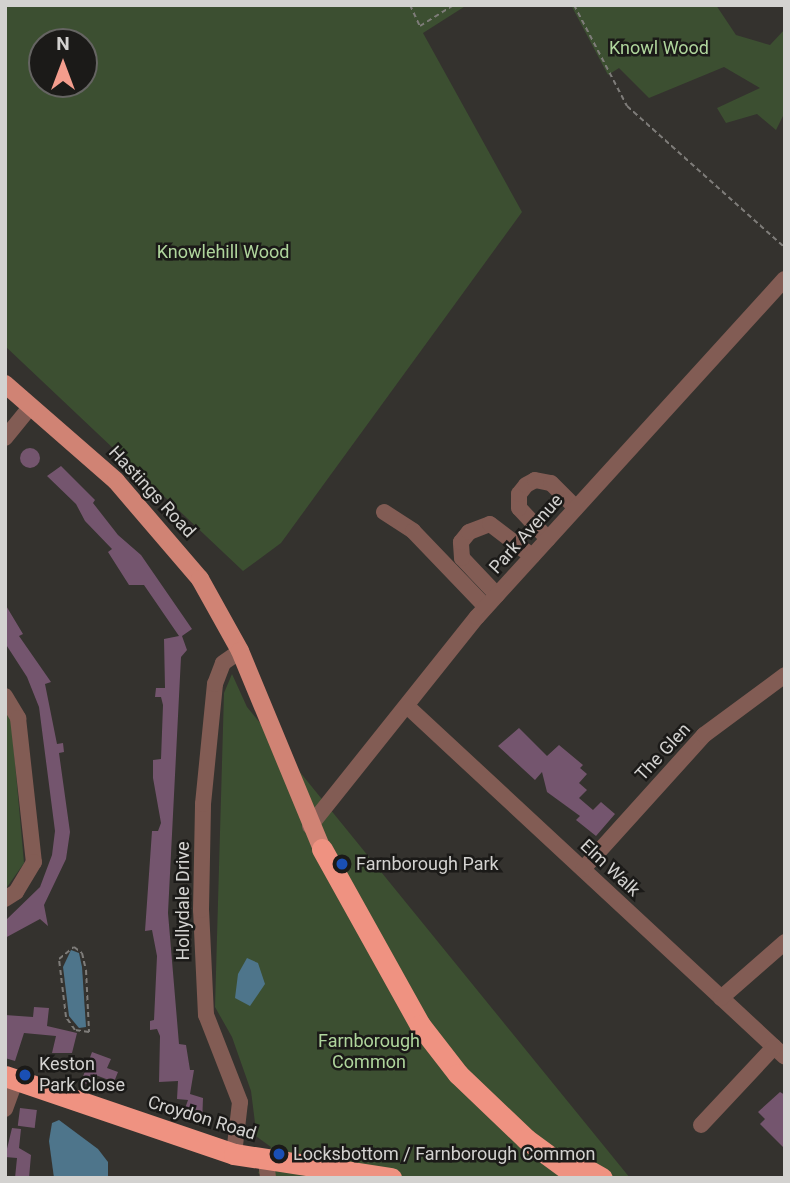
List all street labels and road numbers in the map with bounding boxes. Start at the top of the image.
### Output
street label: Hastings Road [104,442,200,542]
street label: Park Avenue [485,490,567,578]
street label: The Glen [631,719,695,785]
street label: Elm Walk [576,835,644,901]
street label: Hollydale Drive [172,841,194,961]
street label: Croydon Road [145,1091,259,1145]

